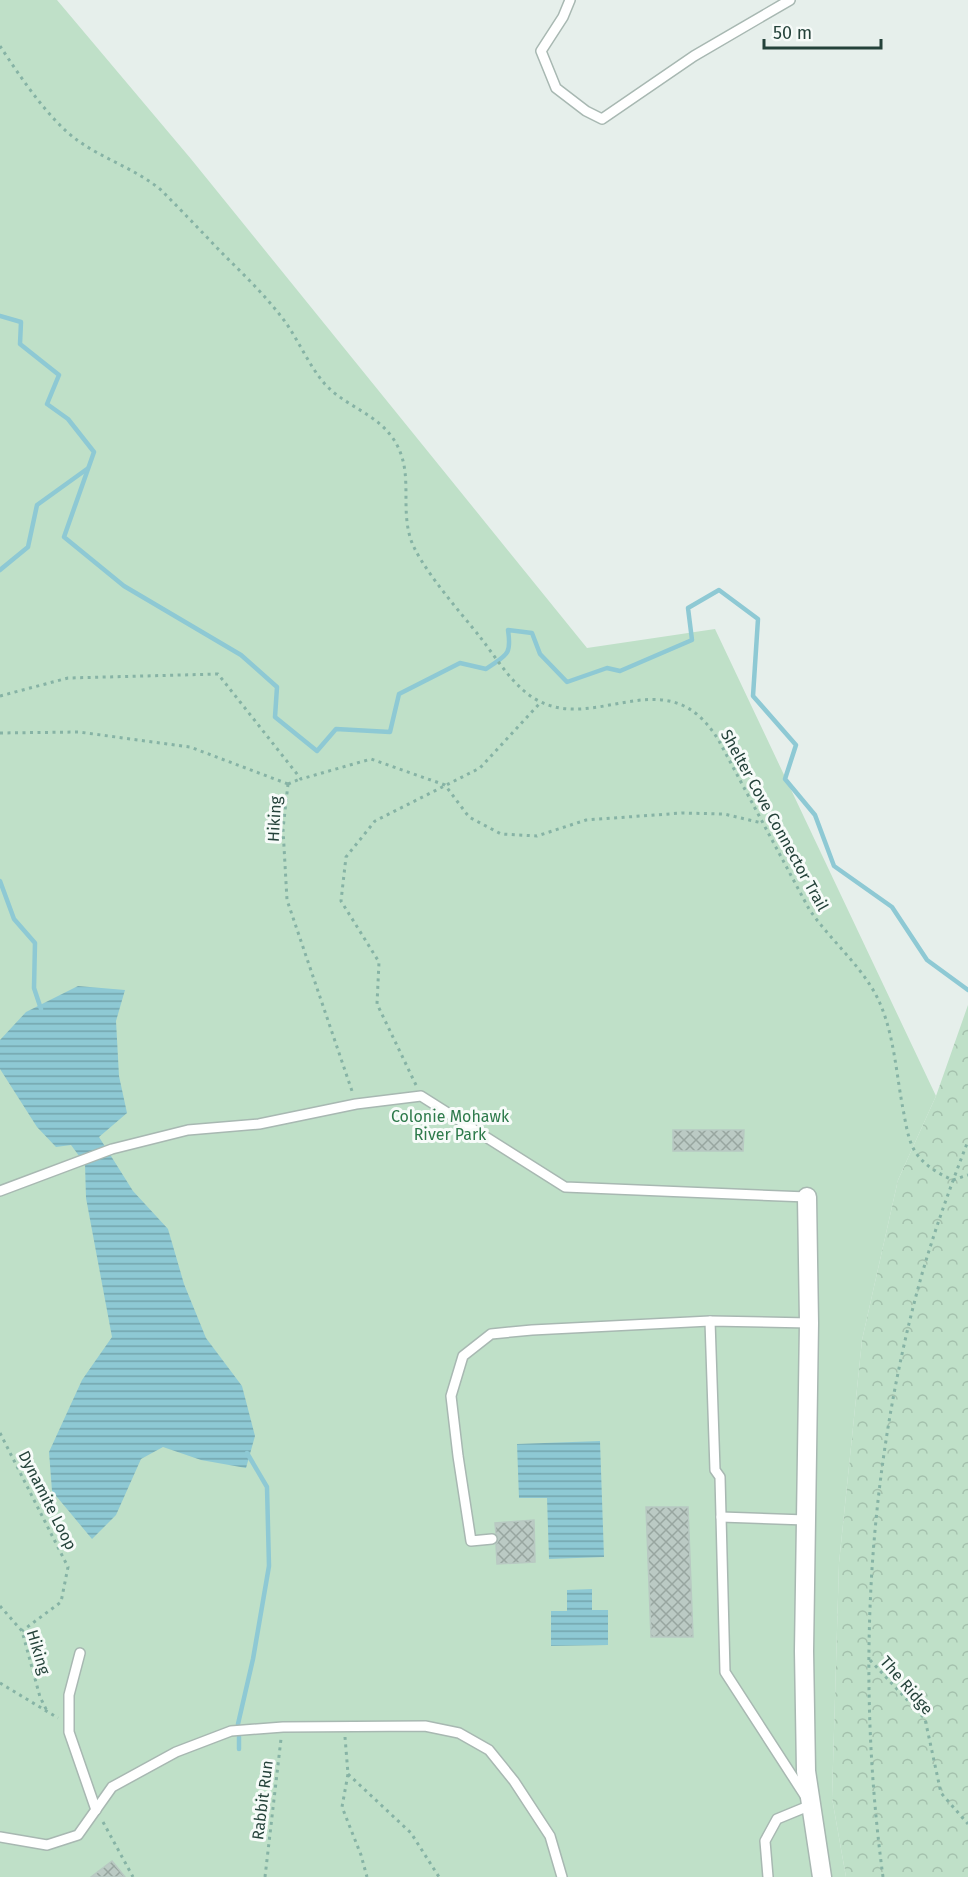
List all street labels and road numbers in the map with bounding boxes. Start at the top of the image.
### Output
street label: Shelter Cove Connector Trail [717,726,833,915]
street label: Hiking [264,795,285,842]
street label: Dynamite Loop [14,1447,81,1553]
street label: Hiking [23,1627,54,1677]
street label: The Ridge [876,1652,937,1718]
street label: Rabbit Run [248,1759,277,1841]

